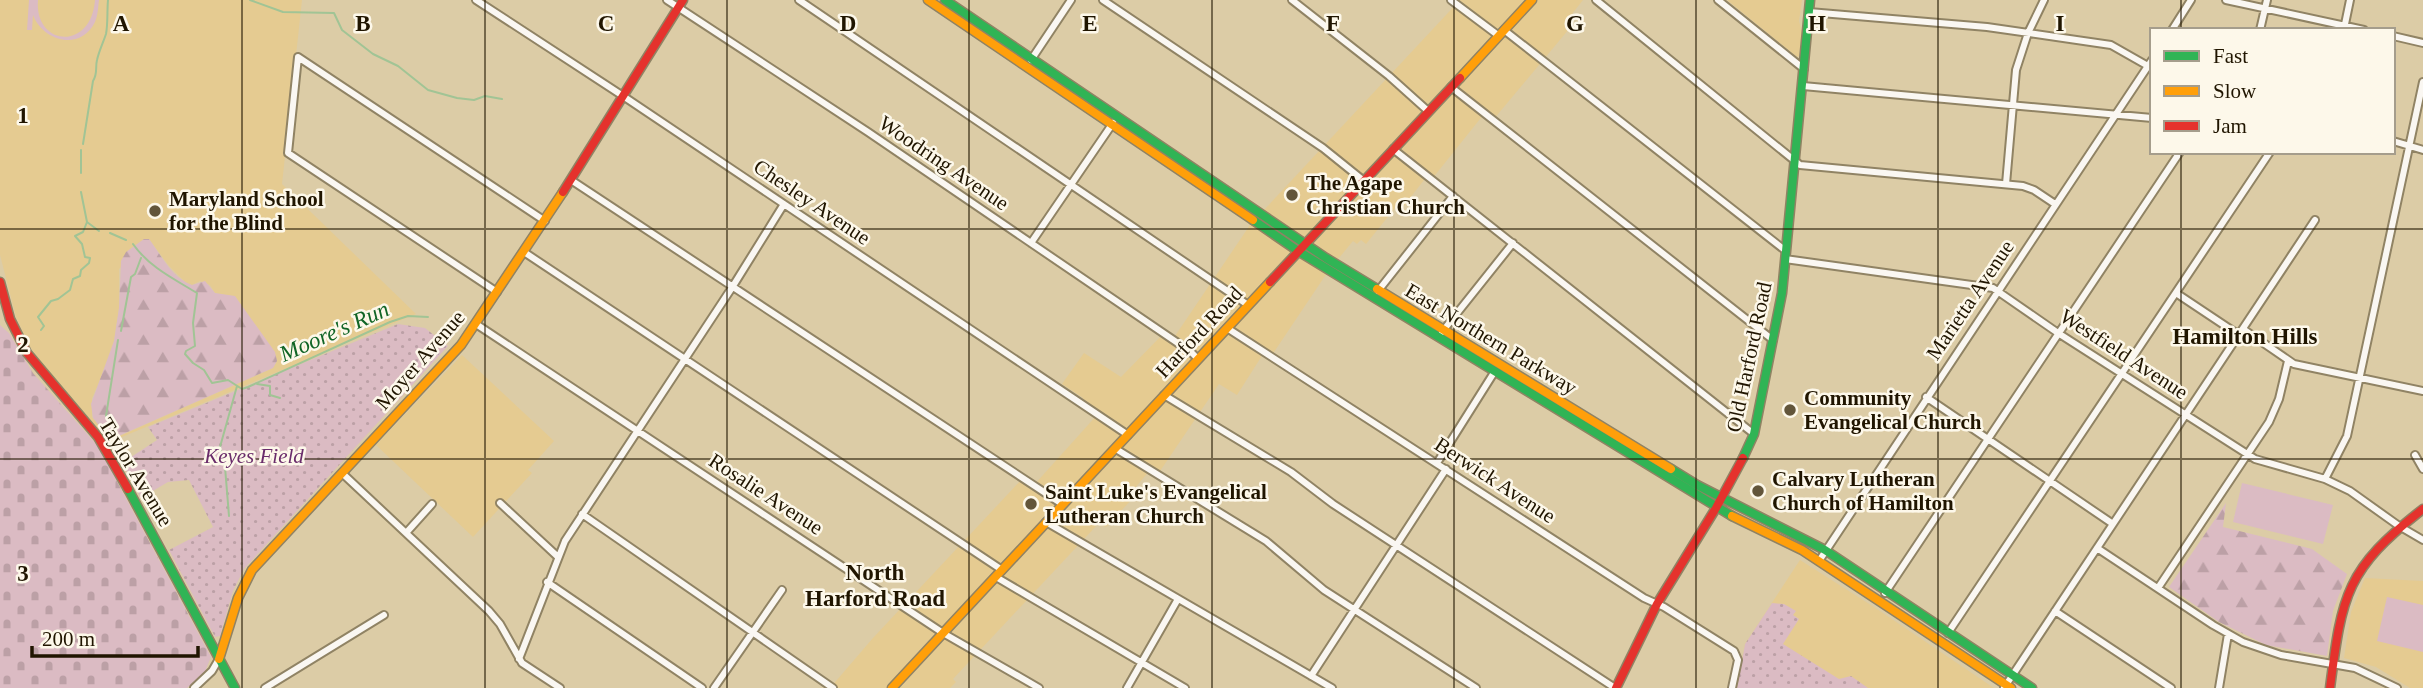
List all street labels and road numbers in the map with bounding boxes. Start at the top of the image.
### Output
street label: Woodring Avenue [875,111,1013,215]
street label: Chesley Avenue [749,154,875,250]
street label: Marietta Avenue [1921,236,2019,364]
street label: East Northern Parkway [1401,278,1582,400]
street label: Old Harford Road [1721,279,1777,434]
street label: Harford Road [1151,281,1248,383]
street label: Westfield Avenue [2055,304,2193,404]
street label: Moyer Avenue [370,305,470,415]
street label: Taylor Avenue [94,413,178,531]
street label: Berwick Avenue [1430,432,1560,528]
street label: Rosalie Avenue [705,448,827,540]

